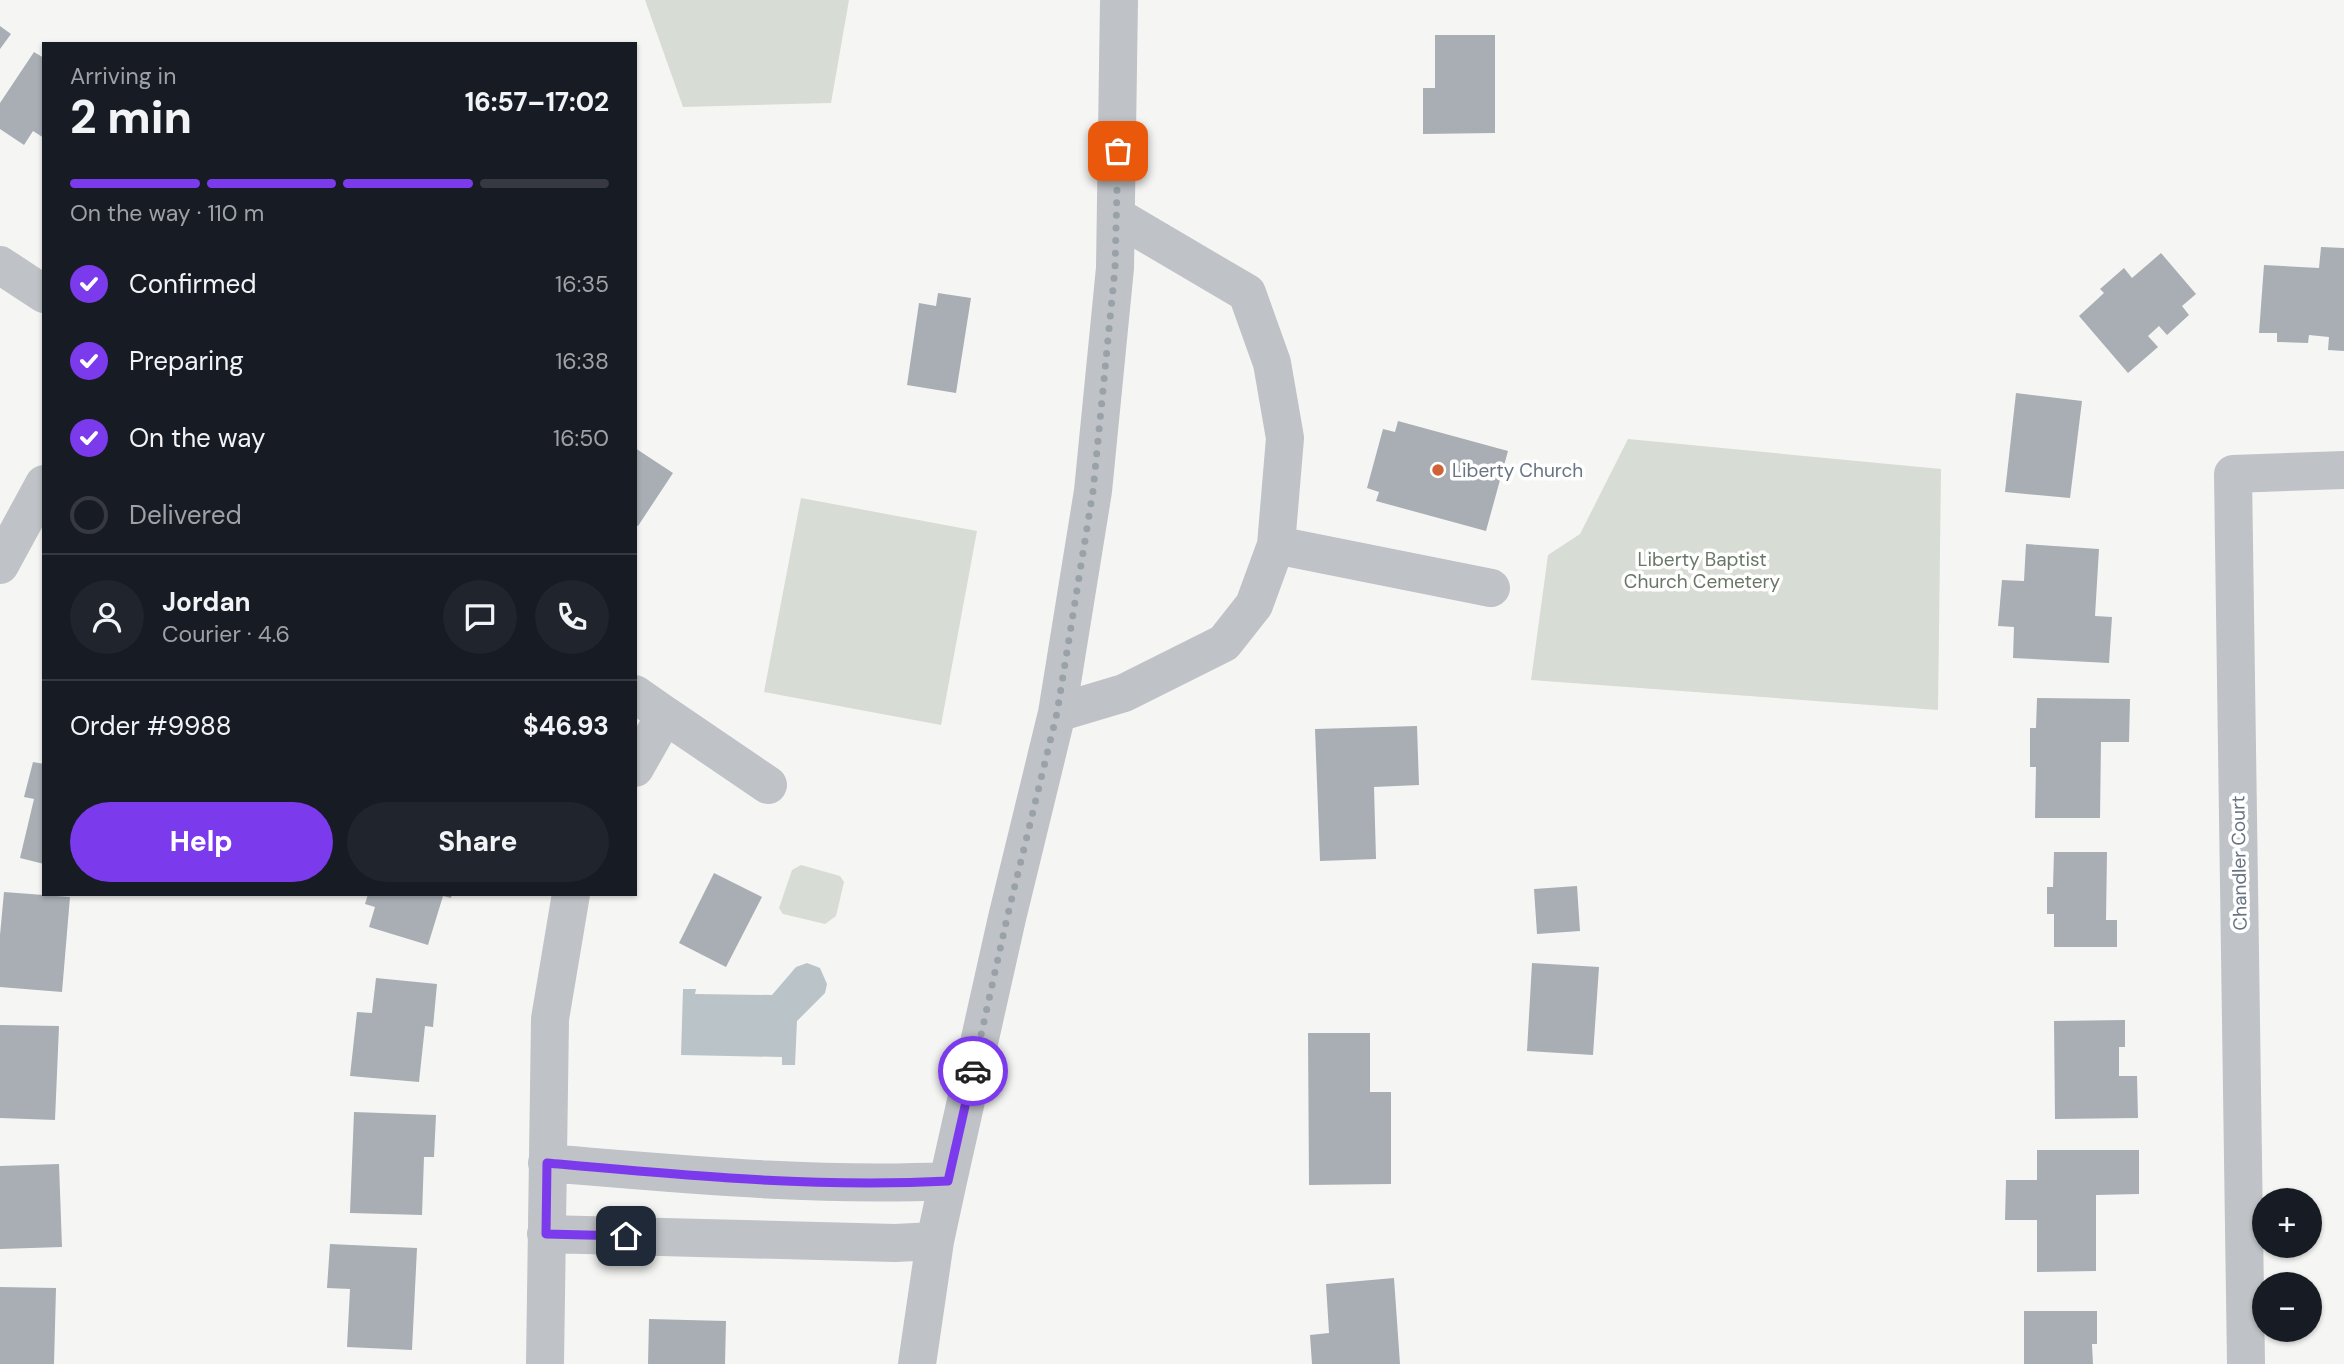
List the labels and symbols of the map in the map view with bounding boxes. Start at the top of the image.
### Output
pin [1088,121,1148,181]
place label: Liberty Church [1452,458,1583,483]
marker: Liberty Church [1430,462,1446,478]
park label: Liberty Baptist Church Cemetery [1624,547,1781,594]
street label: Chandler Court [2225,795,2253,931]
courier [938,1036,1008,1106]
pin [596,1206,656,1266]

